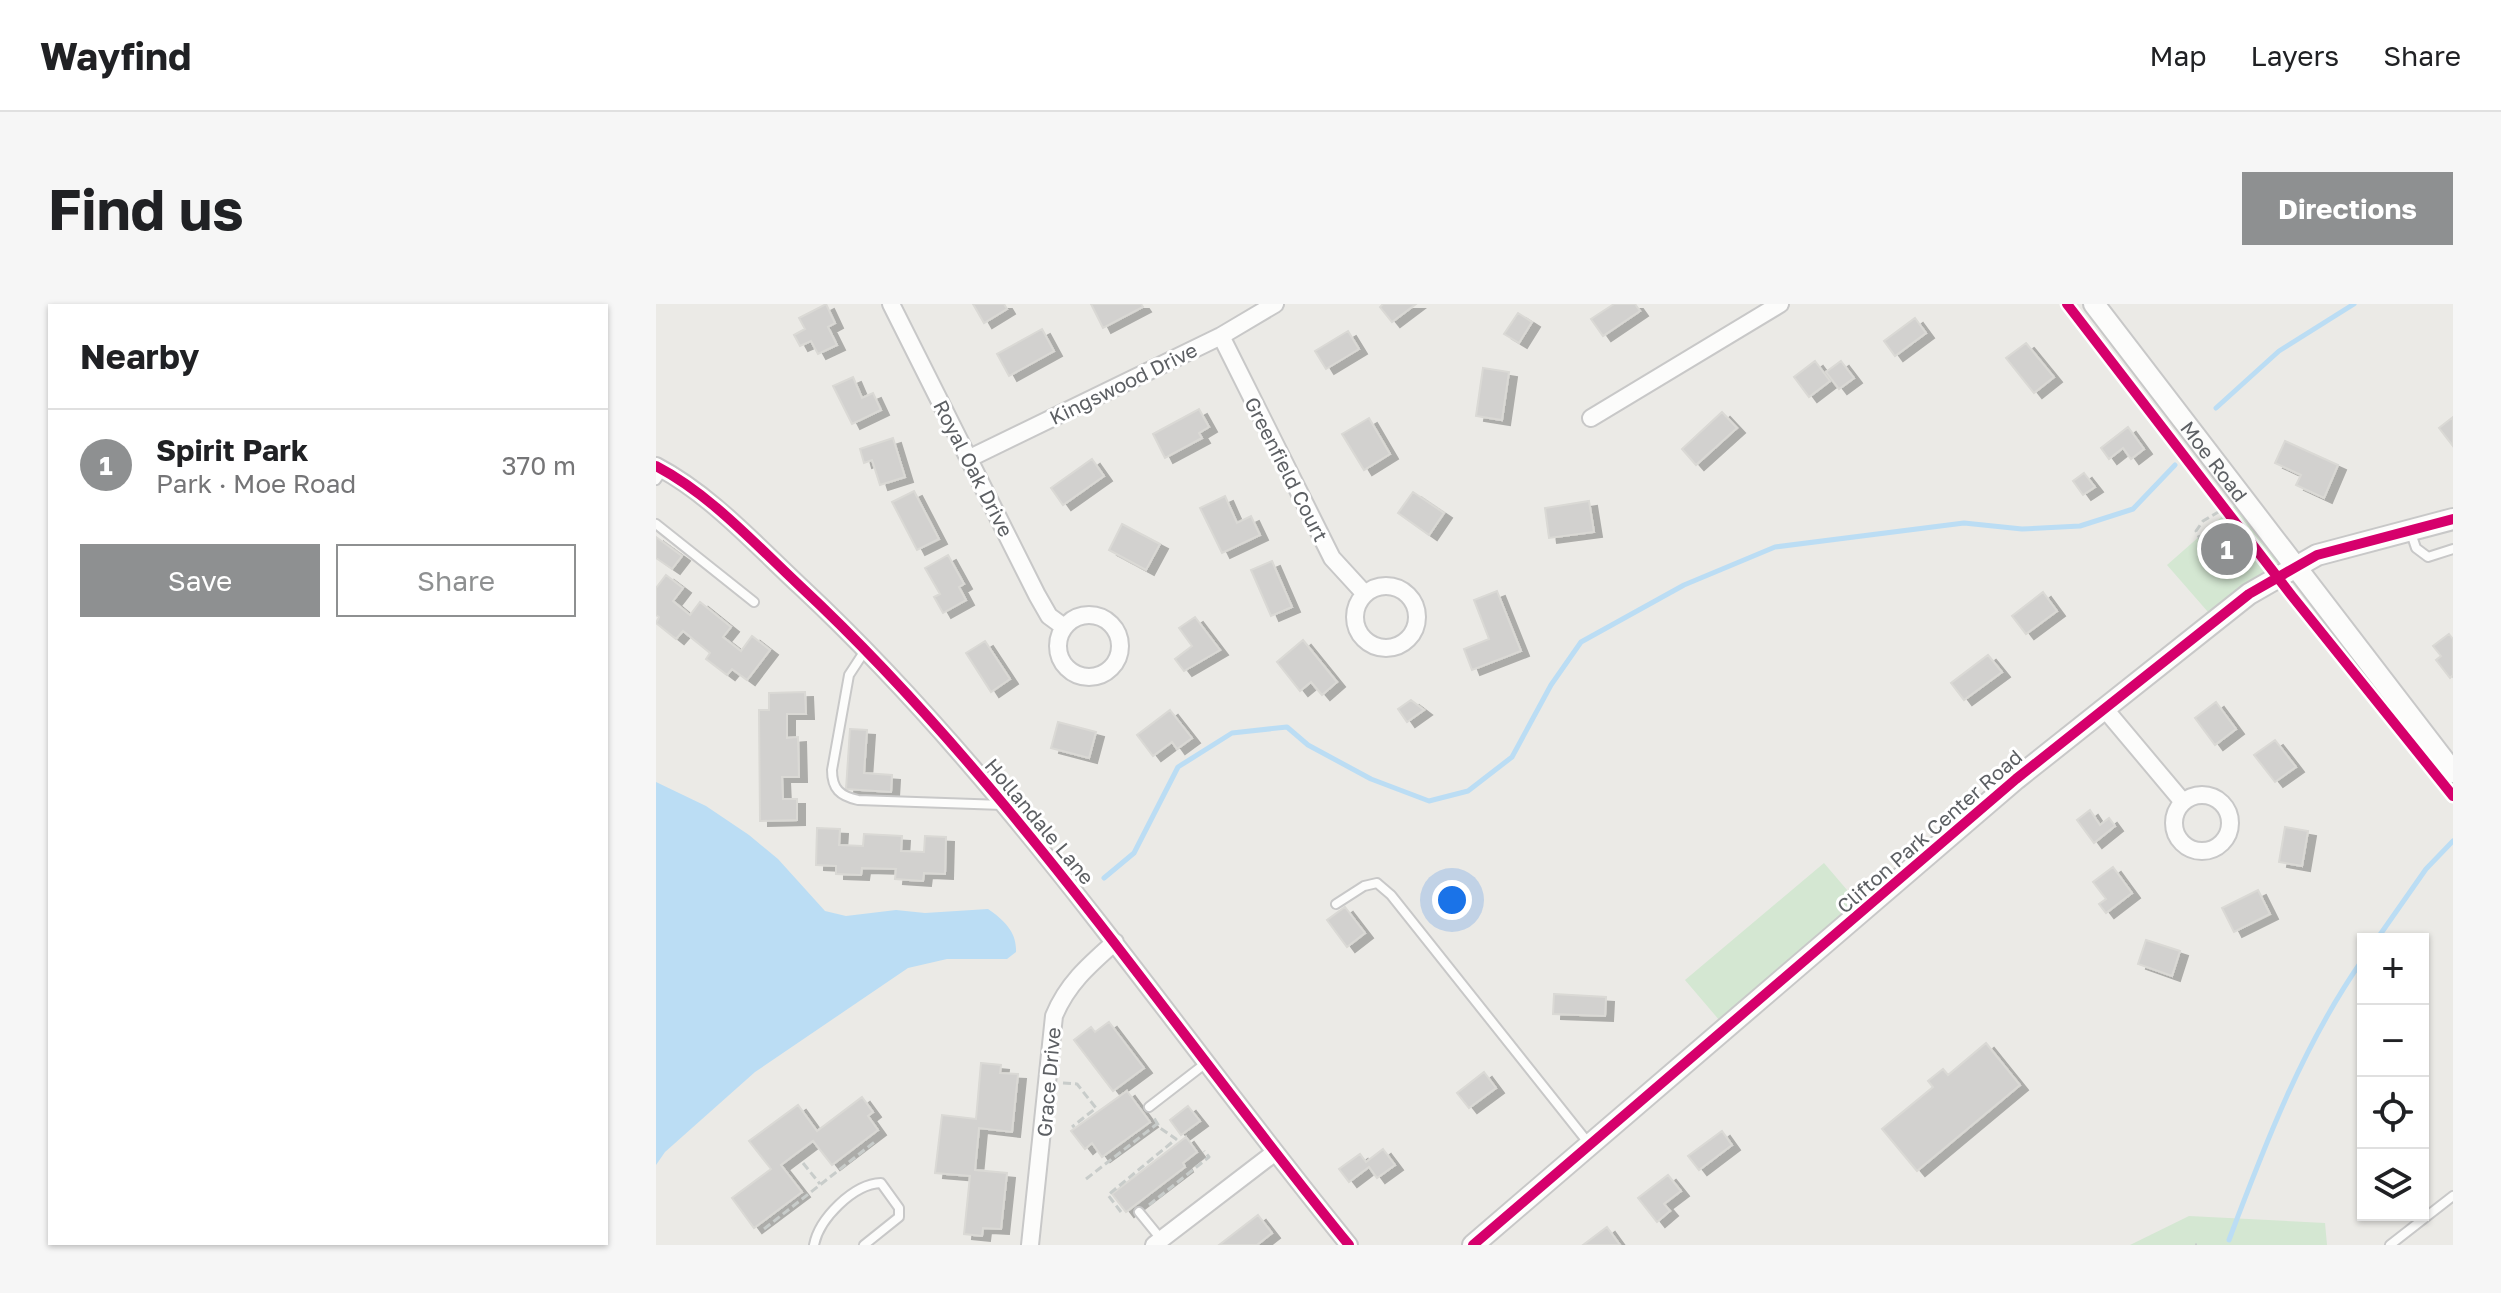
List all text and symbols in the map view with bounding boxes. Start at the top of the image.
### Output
text: Wayfind [40,33,191,78]
text: Map [2149,39,2207,72]
text: Layers [2251,39,2339,72]
text: Share [2383,39,2461,72]
button: Directions [2242,172,2453,245]
text: Find us [48,175,244,242]
text: Nearby [80,336,200,376]
street label: Kingswood Drive [1045,337,1201,429]
street label: Greenfield Court [1240,393,1334,545]
street label: Royal Oak Drive [929,396,1019,540]
street label: Moe Road [2176,416,2253,506]
text: Spirit Park [156,432,308,468]
text: 1 [99,450,113,481]
text: 370 m [501,450,576,481]
text: Park · Moe Road [156,468,356,499]
pin: 1 [2201,519,2253,579]
button: Save [80,544,320,617]
button: Share [336,544,576,617]
street label: Clifton Park Center Road [1832,744,2026,918]
street label: Hollandale Lane [980,753,1100,889]
your location [1432,880,1472,920]
map controls [2357,933,2429,1221]
button: + [2357,933,2429,1005]
button: − [2357,1005,2429,1077]
street label: Grace Drive [1031,1026,1065,1138]
button: locate [2357,1077,2429,1149]
button: layers [2357,1149,2429,1221]

